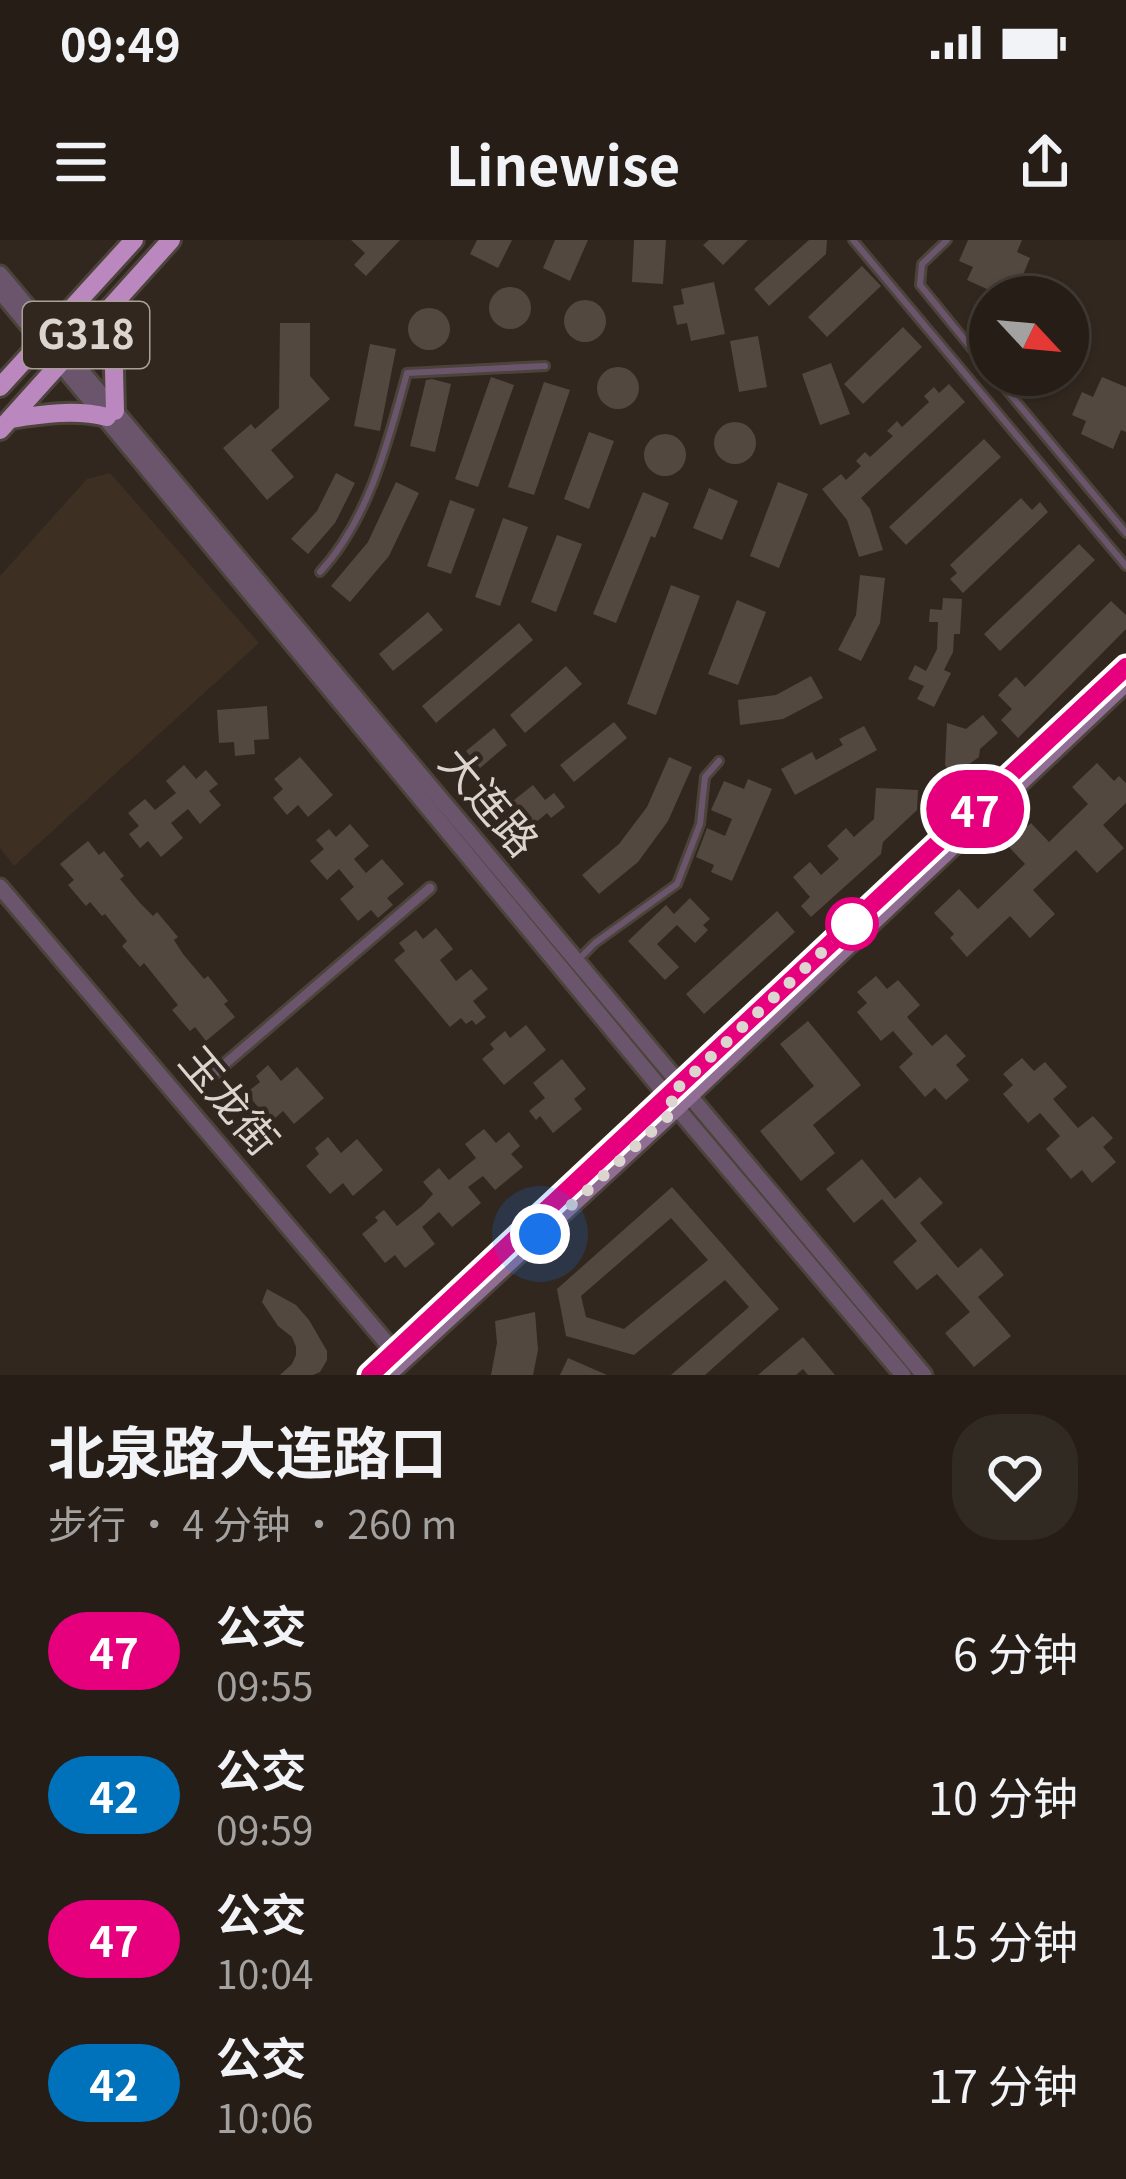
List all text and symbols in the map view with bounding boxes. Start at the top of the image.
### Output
text: 09:49 [60,10,181,75]
text: Linewise [446,123,680,202]
icon: menu [48,129,114,195]
icon: share [1012,129,1078,195]
north arrow [969,276,1089,396]
map controls [969,276,1089,396]
road number: G318 [23,302,149,368]
street label: 大连路 [428,732,556,868]
line badge: 47 [921,770,1029,848]
text: 47 [950,778,1000,839]
unlabelled marker [827,899,877,949]
street label: 玉龙街 [168,1031,296,1167]
your location [510,1204,570,1264]
text: 北泉路大连路口 [48,1408,447,1490]
button: heart [952,1414,1078,1540]
text: 步行 · 4 分钟 · 260 m [48,1494,457,1550]
text: 公交 [216,1591,306,1656]
text: 6 分钟 [953,1619,1078,1684]
text: 47 [89,1620,139,1681]
text: 09:55 [216,1656,313,1712]
text: 公交 [216,1735,306,1800]
text: 10 分钟 [928,1763,1078,1828]
text: 42 [89,1764,139,1825]
text: 09:59 [216,1800,313,1856]
text: 公交 [216,1879,306,1944]
text: 15 分钟 [928,1907,1078,1972]
text: 47 [89,1908,139,1969]
text: 10:04 [216,1944,313,2000]
text: 公交 [216,2023,306,2088]
text: 17 分钟 [928,2051,1078,2116]
text: 42 [89,2052,139,2113]
text: 10:06 [216,2088,313,2144]

